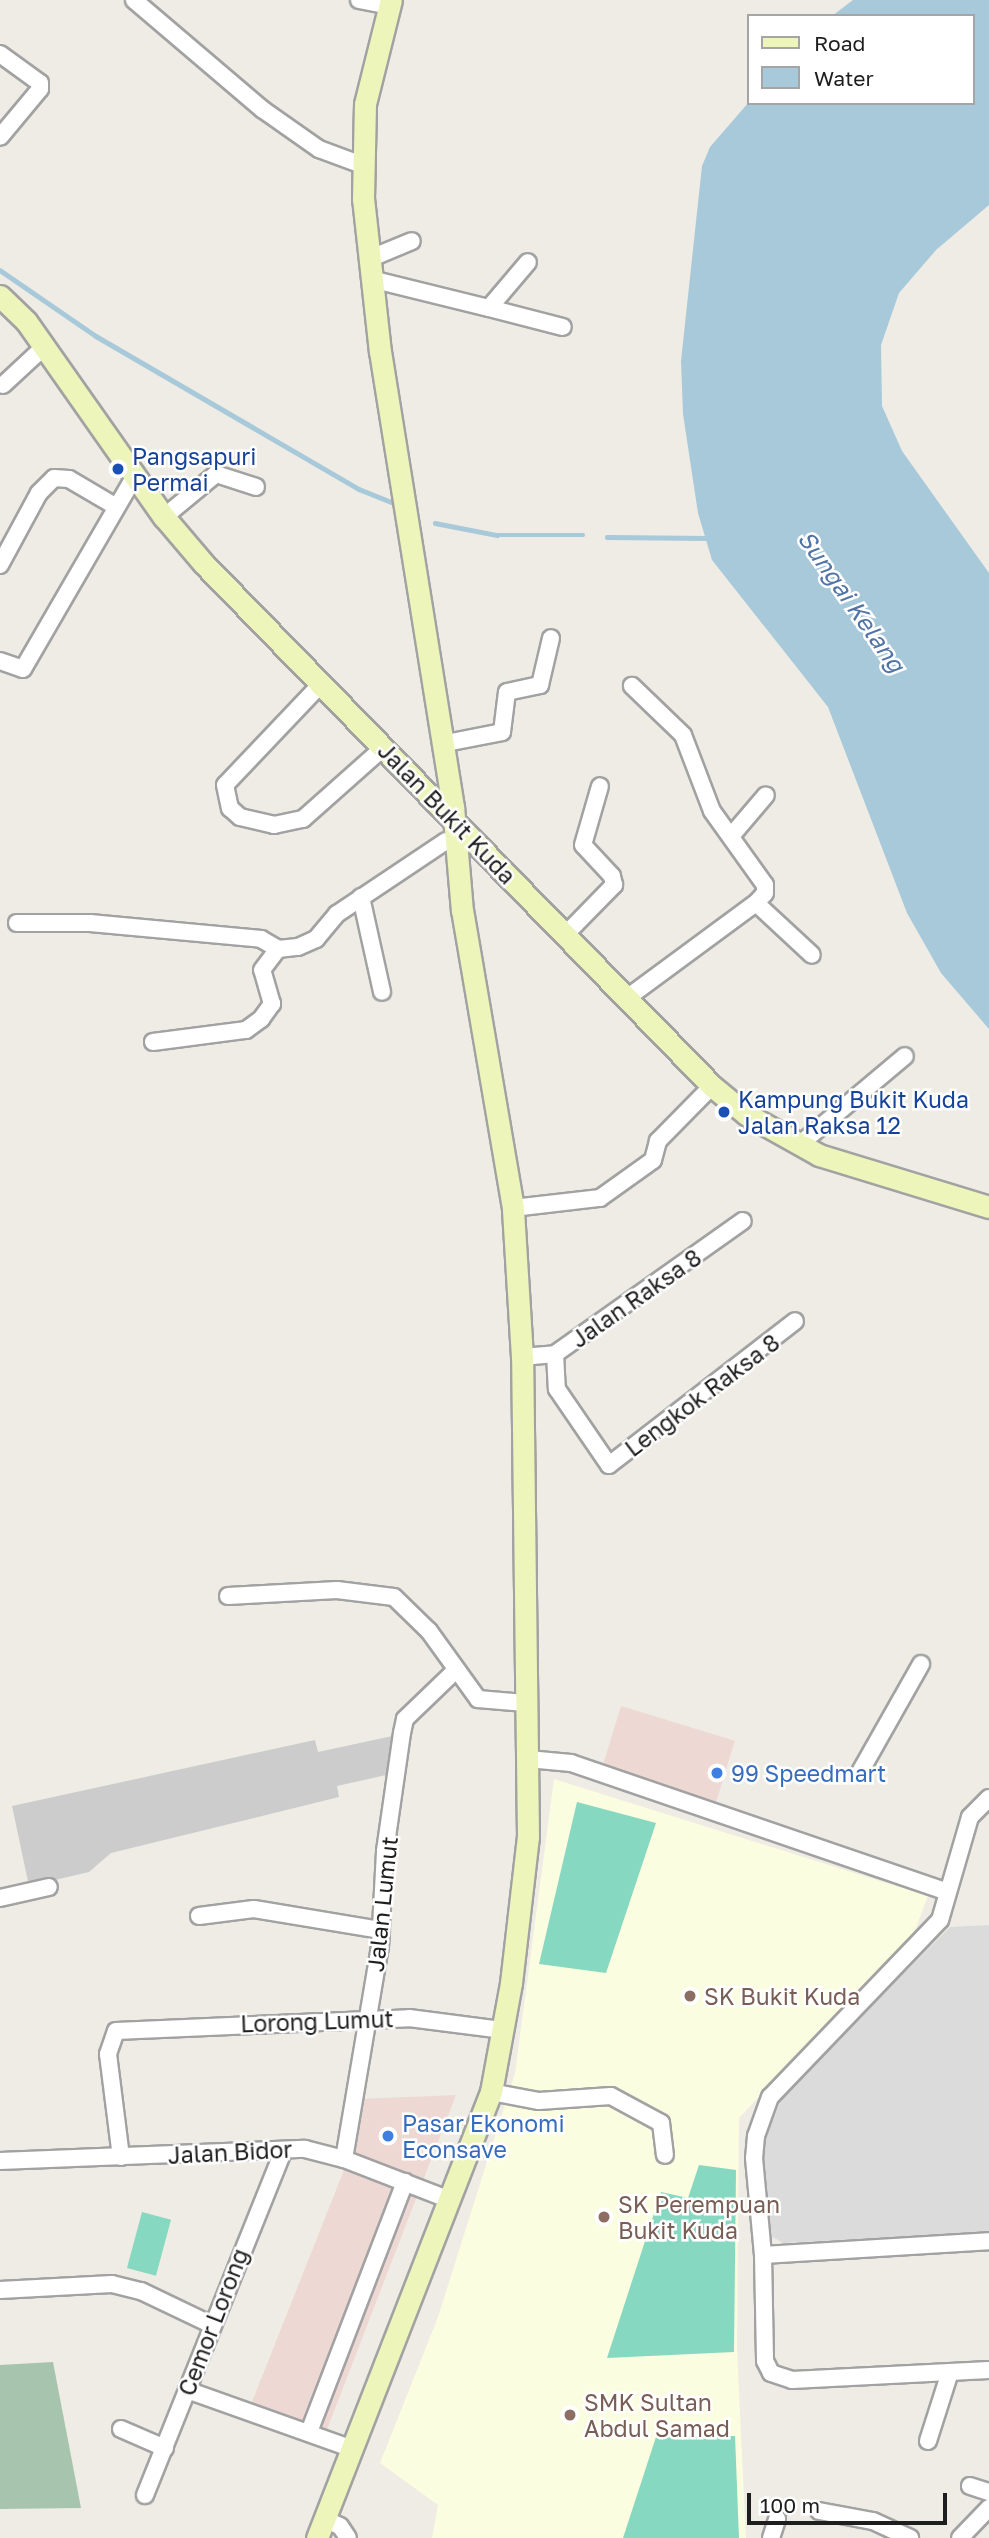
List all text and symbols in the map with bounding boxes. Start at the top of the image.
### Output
legend [748,14,975,105]
text: Road [814,30,865,56]
text: Water [814,65,874,91]
place label: Pangsapuri Permai [132,442,256,496]
marker: Pangsapuri Permai [110,461,126,477]
water label: Sungai Kelang [793,525,911,677]
street label: Jalan Bukit Kuda [373,737,521,889]
place label: Kampung Bukit Kuda Jalan Raksa 12 [738,1085,969,1139]
marker: Kampung Bukit Kuda Jalan Raksa 12 [716,1104,732,1120]
street label: Jalan Raksa 8 [566,1243,706,1353]
street label: Lengkok Raksa 8 [619,1328,785,1462]
place label: 99 Speedmart [731,1759,886,1787]
marker: 99 Speedmart [709,1765,725,1781]
street label: Jalan Lumut [361,1835,403,1973]
place label: SK Bukit Kuda [704,1982,860,2010]
marker: SK Bukit Kuda [682,1988,698,2004]
street label: Lorong Lumut [240,2005,394,2037]
place label: Pasar Ekonomi Econsave [402,2109,565,2163]
marker: Pasar Ekonomi Econsave [380,2128,396,2144]
street label: Jalan Bidor [167,2135,293,2169]
place label: SK Perempuan Bukit Kuda [618,2190,780,2244]
marker: SK Perempuan Bukit Kuda [596,2209,612,2225]
street label: Cemor Lorong [172,2245,254,2399]
place label: SMK Sultan Abdul Samad [584,2388,730,2442]
marker: SMK Sultan Abdul Samad [562,2407,578,2423]
scale bar [751,2478,950,2522]
text: 100 m [760,2492,820,2518]

